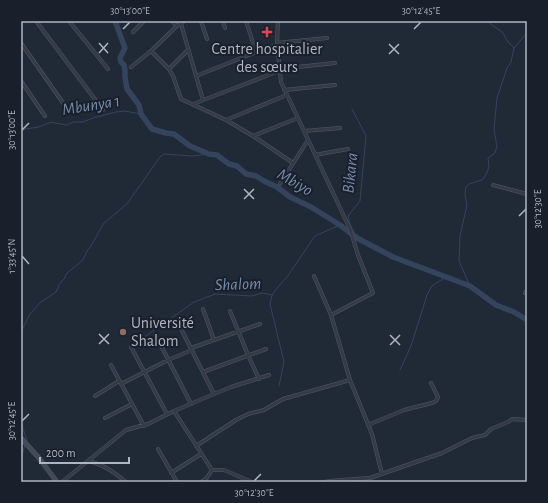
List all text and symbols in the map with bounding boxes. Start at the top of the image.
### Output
text: 30°13'00"E [110,6,150,16]
text: 30°12'45"E [402,6,440,16]
marker: Centre hospitalier des sœurs [261,26,273,38]
place label: Centre hospitalier des sœurs [212,41,323,75]
water label: Mbunya 1 [61,92,121,118]
text: 30°13'00"E [7,110,17,150]
water label: Bikara [339,152,361,194]
water label: Mbiyo [274,165,316,199]
text: 30°12'30"E [533,189,543,229]
text: 1°33'45"N [7,239,17,273]
water label: Shalom [215,275,261,293]
place label: Université Shalom [131,315,194,349]
marker: Université Shalom [118,327,128,337]
text: 30°12'45"E [7,402,17,440]
scale bar [40,439,129,465]
text: 200 m [46,447,76,459]
text: 30°12'30"E [235,488,274,498]

